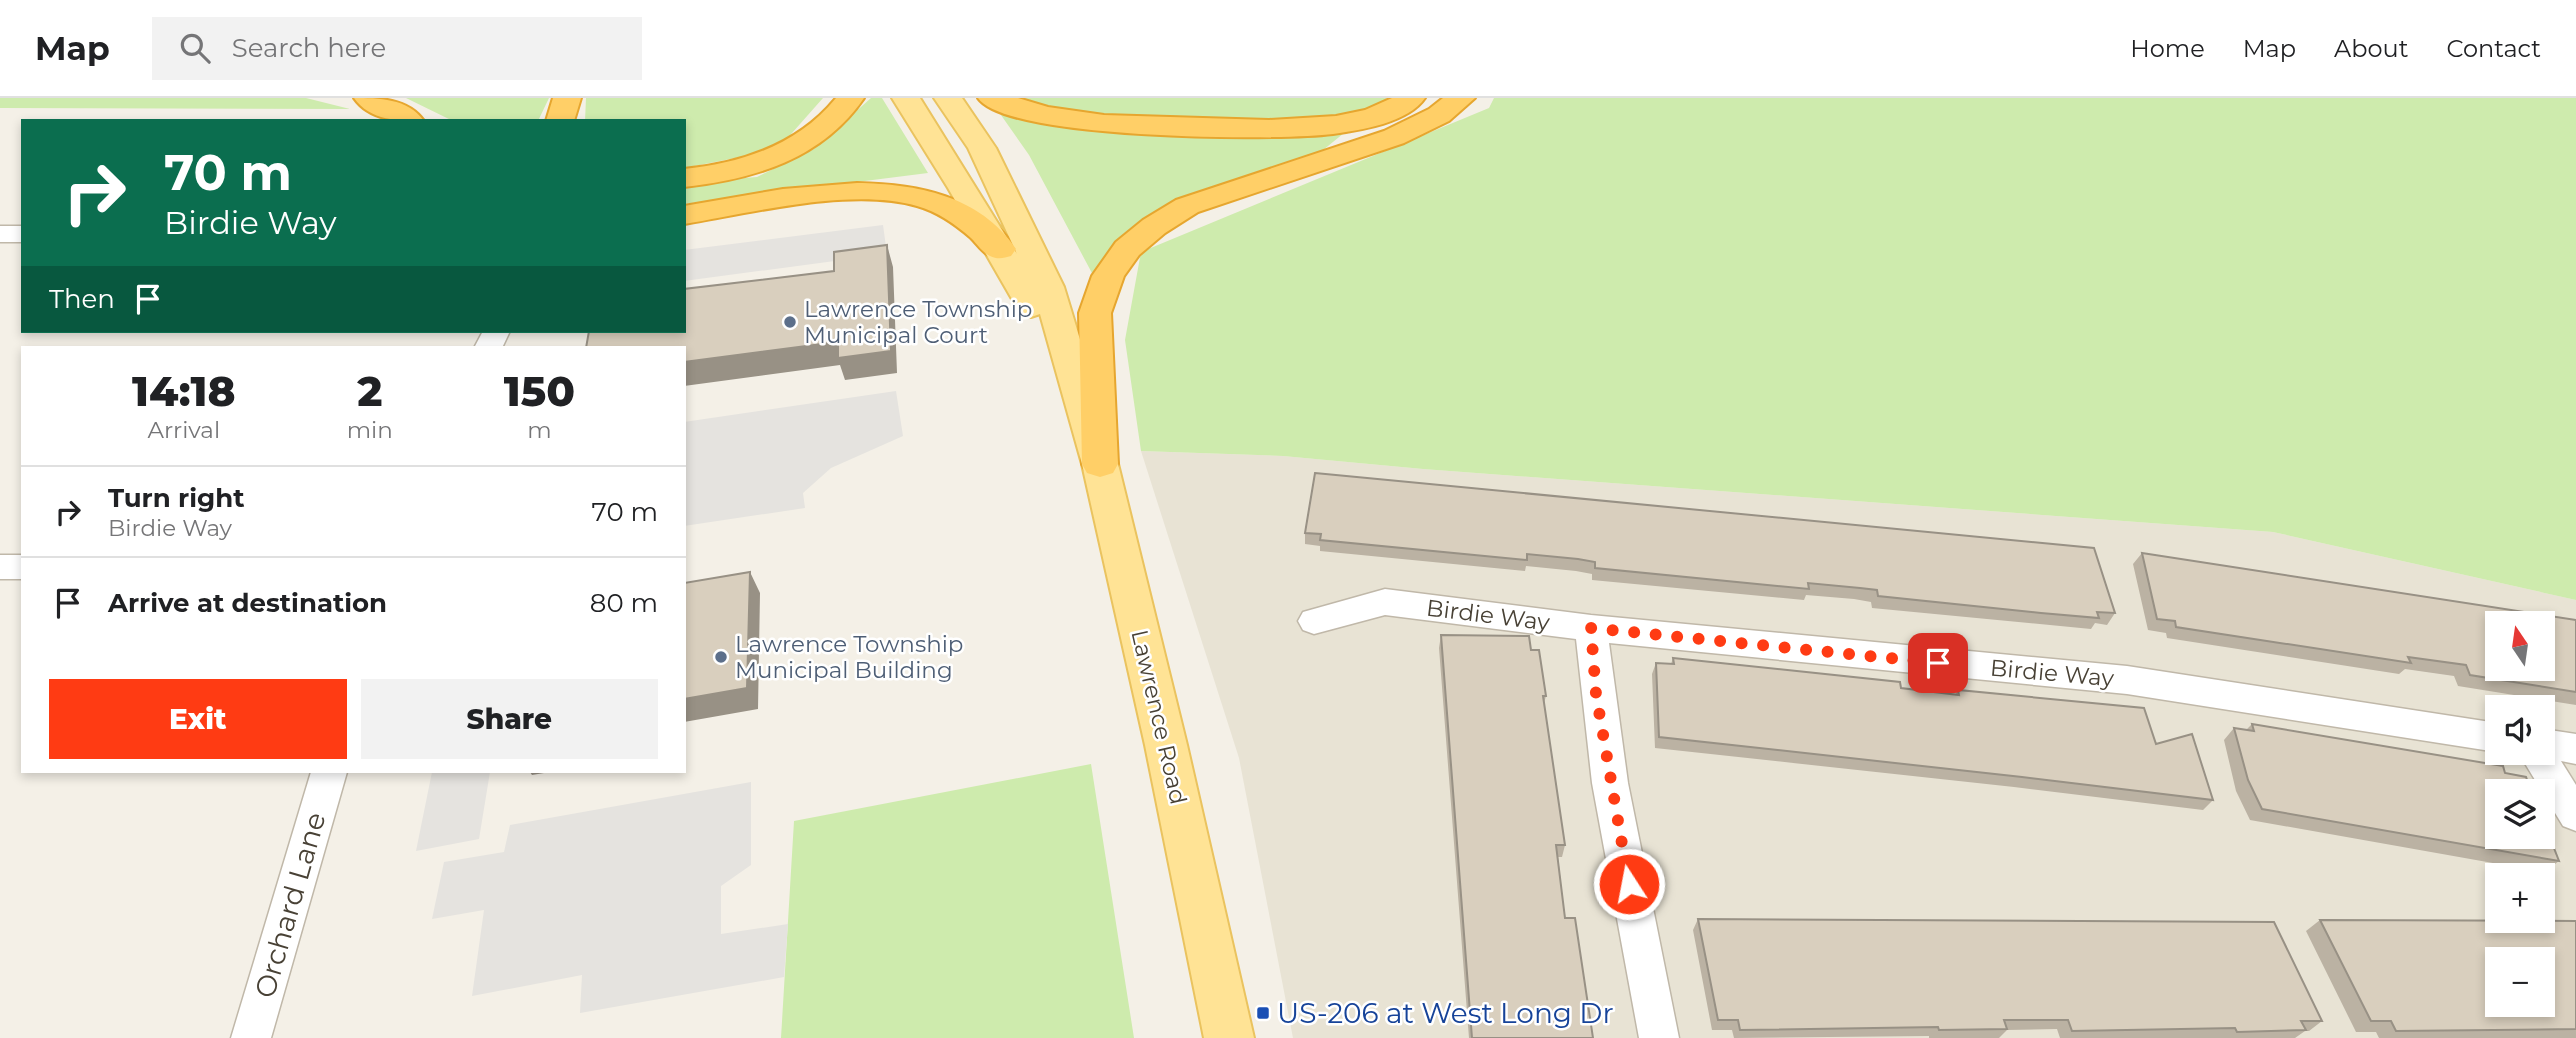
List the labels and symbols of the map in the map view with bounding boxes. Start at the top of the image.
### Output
place label: Lawrence Township Municipal Court [804,295,1032,349]
marker: Lawrence Township Municipal Court [782,314,798,330]
street label: Birdie Way [1425,594,1552,637]
north arrow [2485,611,2555,681]
street label: Lawrence Road [1125,627,1193,807]
place label: Lawrence Township Municipal Building [735,630,963,684]
pin [1908,633,1968,693]
marker: Lawrence Township Municipal Building [713,649,729,665]
street label: Birdie Way [1989,654,2116,692]
street label: Orchard Lane [247,808,333,1002]
position arrow [1592,847,1666,921]
place label: US-206 at West Long Dr [1277,996,1614,1030]
marker: US-206 at West Long Dr [1255,1005,1271,1021]

